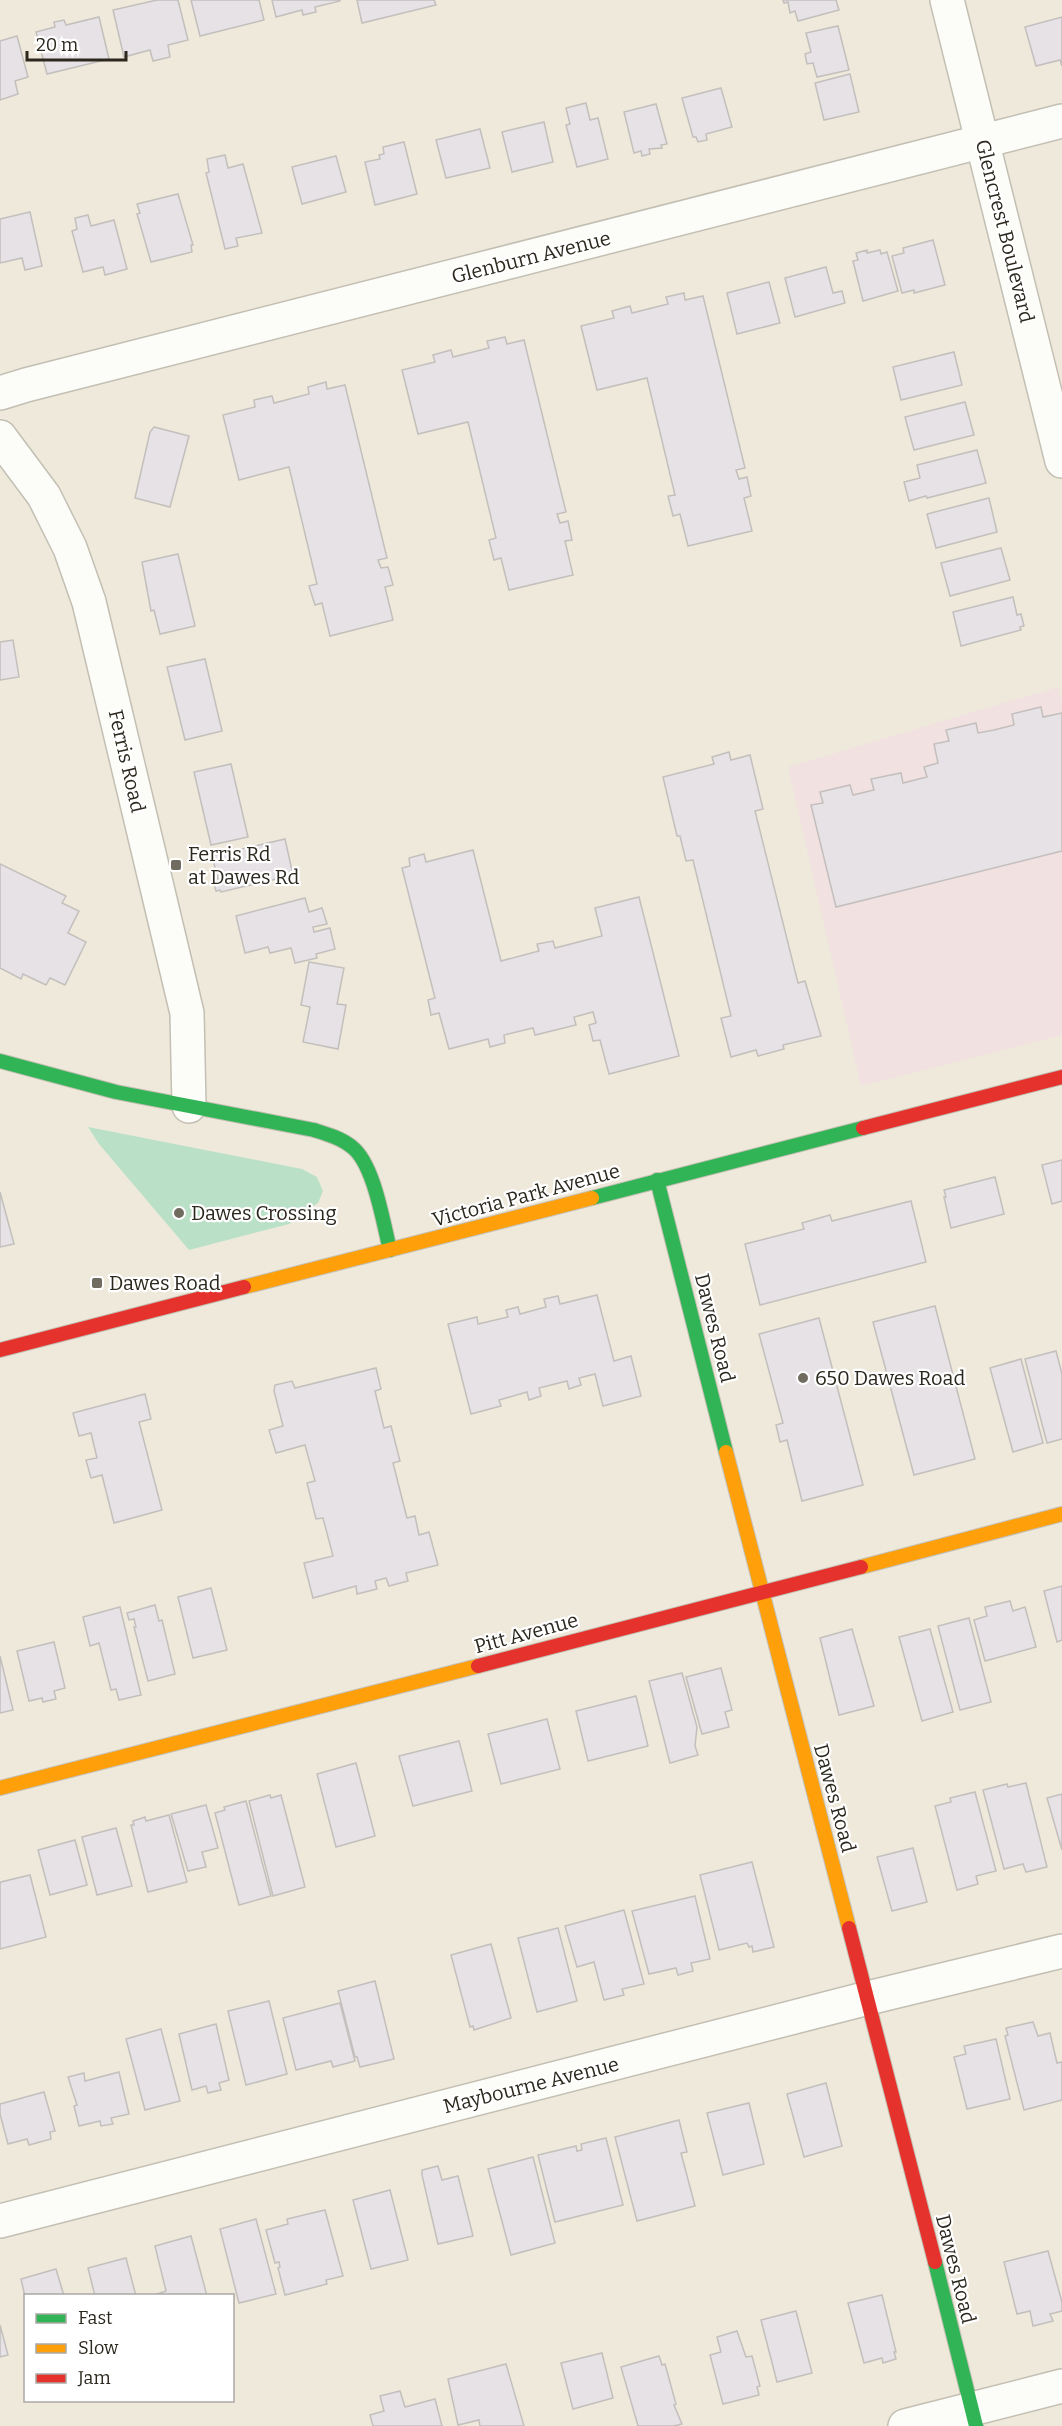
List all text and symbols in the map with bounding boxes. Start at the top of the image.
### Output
scale bar [27,24,126,62]
text: 20 m [36,34,78,56]
street label: Glencrest Boulevard [971,137,1039,325]
street label: Glenburn Avenue [449,226,613,288]
street label: Ferris Road [104,707,151,815]
place label: Ferris Rd at Dawes Rd [188,842,299,889]
marker: Ferris Rd at Dawes Rd [169,858,183,872]
street label: Victoria Park Avenue [430,1158,622,1232]
place label: Dawes Crossing [191,1201,337,1225]
marker: Dawes Crossing [172,1206,186,1220]
place label: Dawes Road [109,1271,221,1295]
street label: Dawes Road [690,1271,740,1385]
marker: Dawes Road [90,1276,104,1290]
place label: 650 Dawes Road [815,1366,966,1390]
marker: 650 Dawes Road [796,1371,810,1385]
street label: Pitt Avenue [471,1608,581,1658]
street label: Dawes Road [809,1741,861,1855]
street label: Maybourne Avenue [441,2052,621,2118]
street label: Dawes Road [931,2212,981,2326]
legend [24,2294,234,2402]
text: Fast [78,2307,113,2329]
text: Slow [78,2337,119,2359]
text: Jam [77,2367,111,2389]

